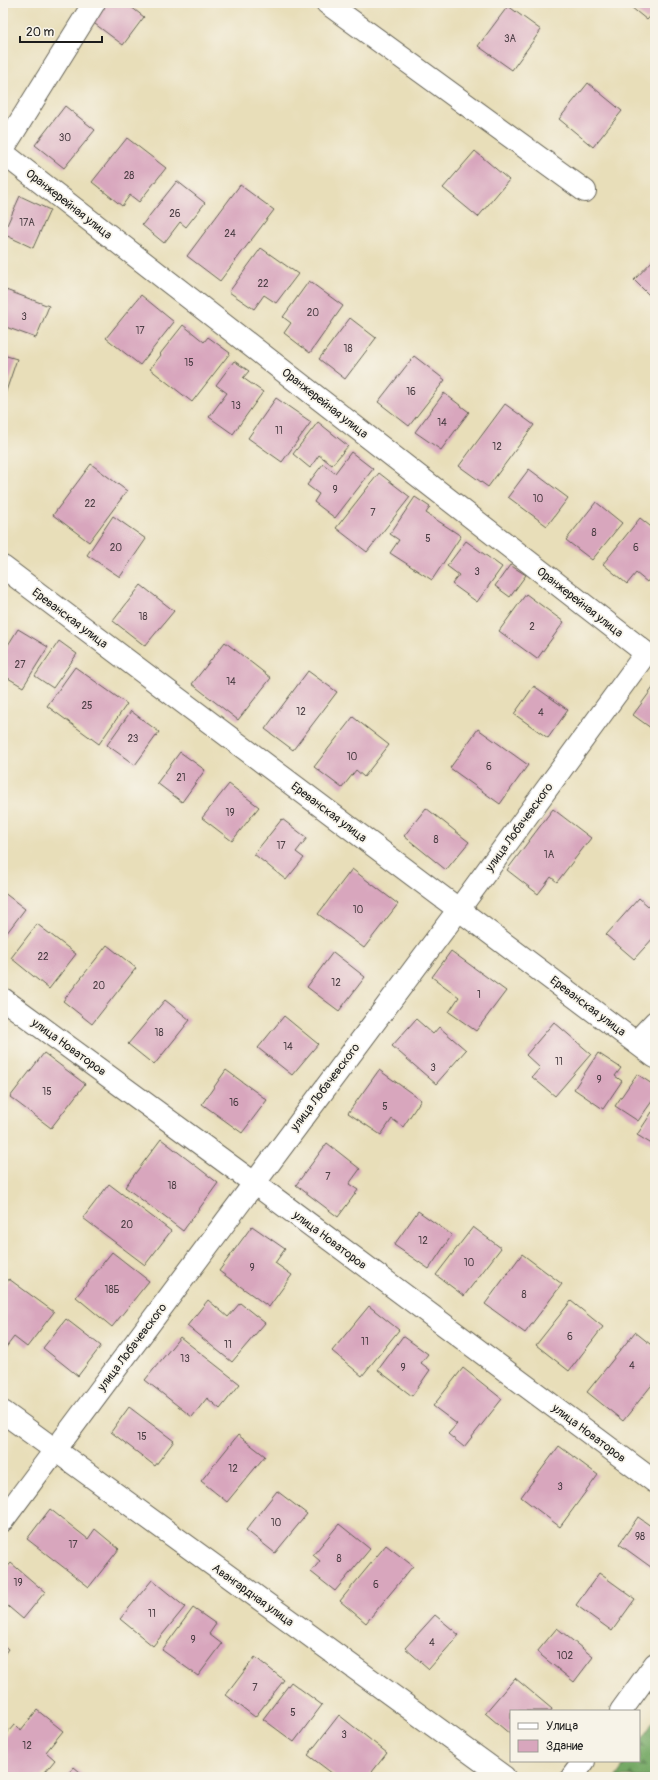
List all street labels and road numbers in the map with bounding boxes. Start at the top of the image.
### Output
street label: Оранжерейная улица [23,166,115,243]
street label: Оранжерейная улица [279,365,371,442]
street label: Оранжерейная улица [534,564,626,641]
street label: Ереванская улица [29,585,111,652]
street label: Ереванская улица [288,779,370,846]
street label: улица Лобачевского [482,780,557,875]
street label: Ереванская улица [547,973,629,1040]
street label: улица Новаторов [28,1015,109,1080]
street label: улица Лобачевского [287,1040,364,1135]
street label: улица Новаторов [289,1207,370,1273]
street label: улица Лобачевского [94,1300,171,1395]
street label: улица Новаторов [548,1400,629,1466]
street label: Авангардная улица [209,1561,297,1630]

